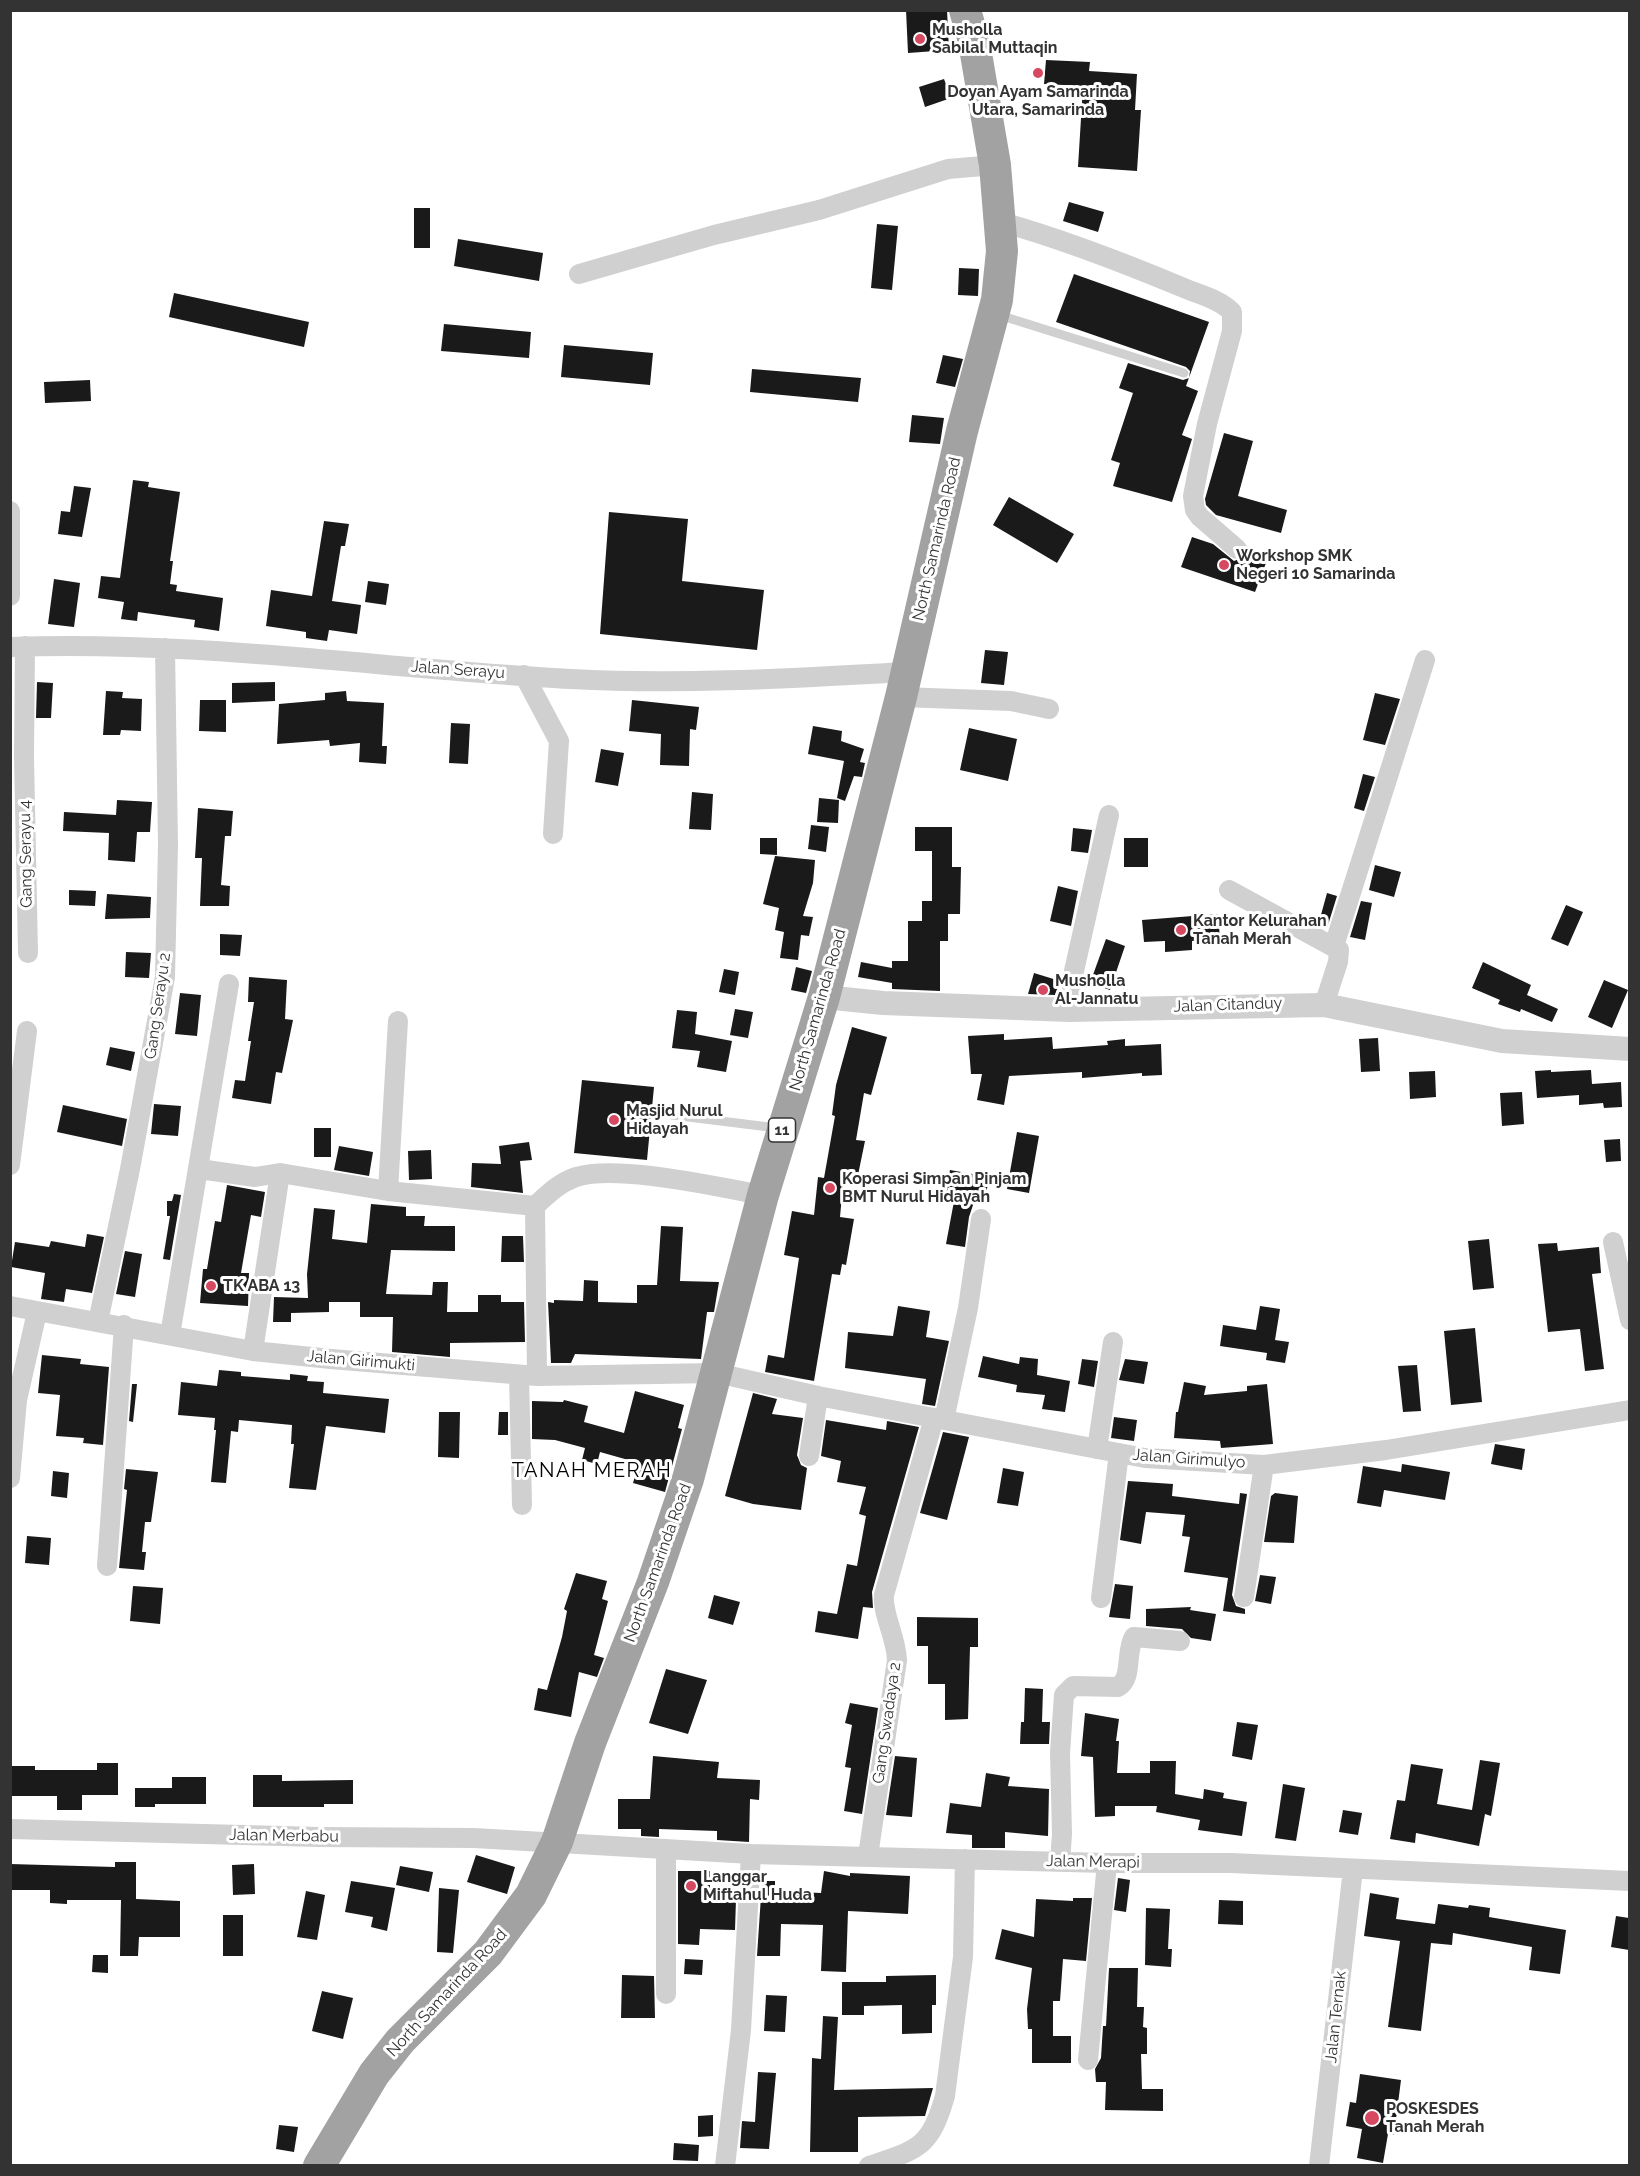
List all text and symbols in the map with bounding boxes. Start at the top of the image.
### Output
place label: Musholla Sabilal Muttaqin [932,20,1057,58]
marker: Musholla Sabilal Muttaqin [913,32,927,46]
marker: Doyan Ayam Samarinda Utara, Samarinda [1031,66,1045,80]
place label: Doyan Ayam Samarinda Utara, Samarinda [947,82,1129,120]
street label: North Samarinda Road [909,455,965,623]
place label: Workshop SMK Negeri 10 Samarinda [1236,546,1396,584]
marker: Workshop SMK Negeri 10 Samarinda [1217,558,1231,572]
street label: Jalan Serayu [410,657,506,683]
street label: Gang Serayu 4 [15,800,37,908]
place label: Kantor Kelurahan Tanah Merah [1193,911,1327,949]
marker: Kantor Kelurahan Tanah Merah [1174,923,1188,937]
street label: North Samarinda Road [786,927,850,1093]
street label: Gang Serayu 2 [141,952,175,1060]
place label: Musholla Al-Jannatu [1055,971,1138,1009]
marker: Musholla Al-Jannatu [1036,983,1050,997]
street label: Jalan Citanduy [1173,994,1283,1016]
place label: Masjid Nurul Hidayah [626,1101,722,1139]
marker: Masjid Nurul Hidayah [607,1113,621,1127]
road number: 11 [768,1118,796,1142]
place label: Koperasi Simpan Pinjam BMT Nurul Hidayah [842,1169,1026,1207]
marker: Koperasi Simpan Pinjam BMT Nurul Hidayah [823,1181,837,1195]
place label: TK ABA 13 [223,1276,300,1296]
marker: TK ABA 13 [204,1279,218,1293]
street label: Jalan Girimukti [306,1347,416,1375]
street label: Jalan Girimulyo [1132,1445,1246,1473]
district label: TANAH MERAH [512,1459,672,1483]
street label: North Samarinda Road [620,1481,696,1645]
street label: Gang Swadaya 2 [869,1661,905,1785]
street label: Jalan Merbabu [229,1825,339,1847]
street label: Jalan Merapi [1046,1852,1140,1872]
place label: Langgar Miftahul Huda [703,1867,812,1905]
marker: Langgar Miftahul Huda [684,1879,698,1893]
street label: North Samarinda Road [383,1925,511,2061]
street label: Jalan Ternak [1322,1970,1350,2064]
place label: POSKESDES Tanah Merah [1386,2099,1484,2137]
marker: POSKESDES Tanah Merah [1363,2109,1381,2127]

